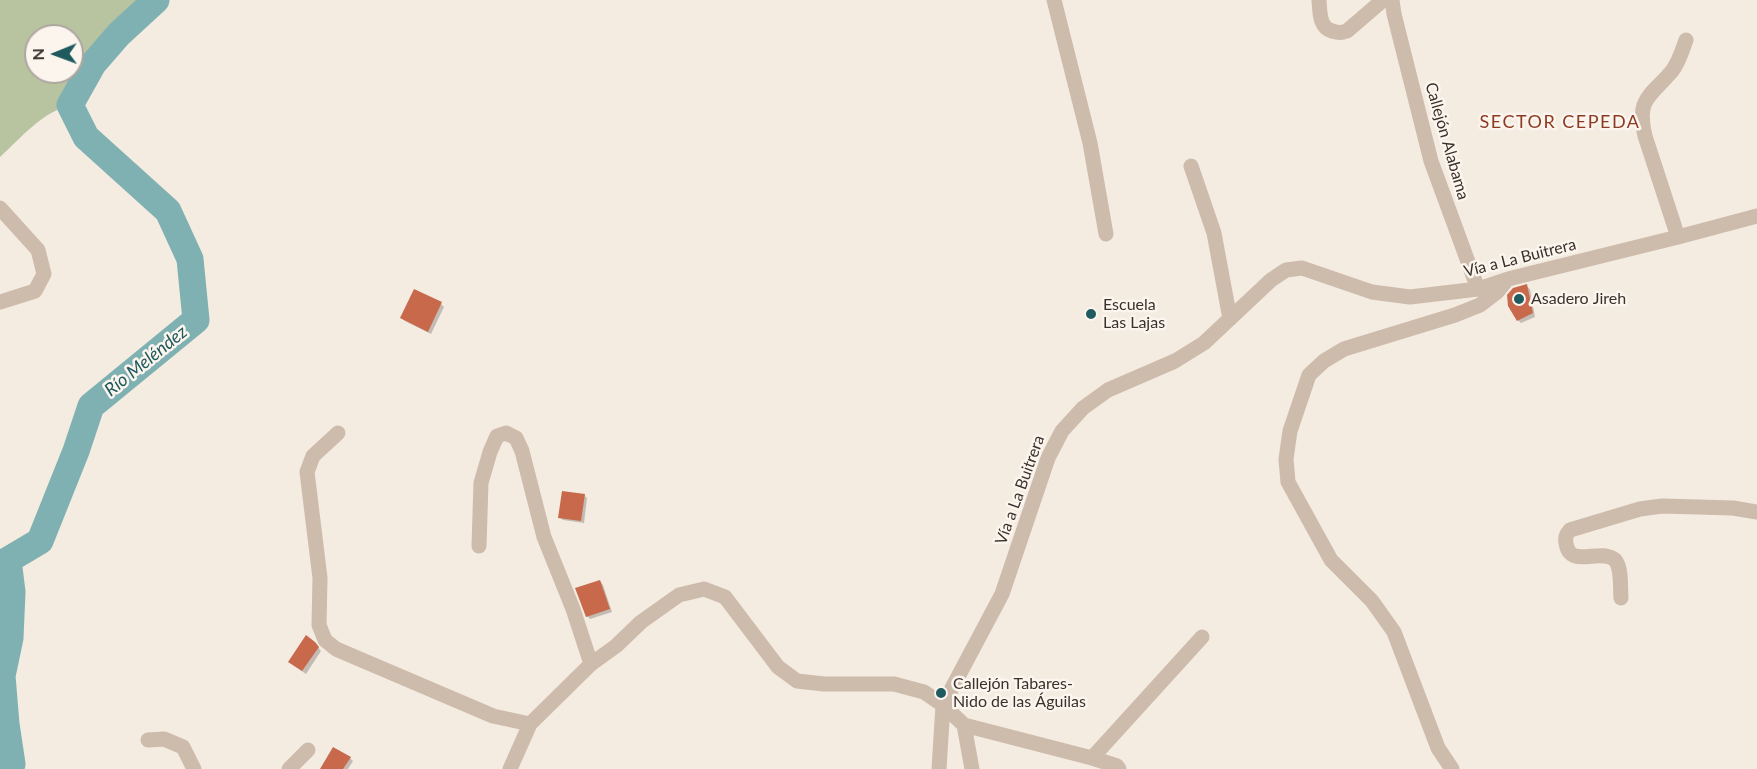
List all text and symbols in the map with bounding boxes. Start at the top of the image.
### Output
north arrow [24,24,84,84]
text: N [28,48,47,61]
street label: Callejón Alabama [1421,80,1473,202]
district label: SECTOR CEPEDA [1480,111,1640,133]
street label: Vía a La Buitrera [1462,235,1578,281]
place label: Asadero Jireh [1531,289,1626,309]
marker: Asadero Jireh [1512,292,1526,306]
place label: Escuela Las Lajas [1103,295,1165,333]
marker: Escuela Las Lajas [1084,307,1098,321]
water label: Río Meléndez [100,321,192,401]
street label: Vía a La Buitrera [991,433,1049,547]
place label: Callejón Tabares- Nido de las Águilas [953,674,1086,712]
marker: Callejón Tabares- Nido de las Águilas [934,686,948,700]

